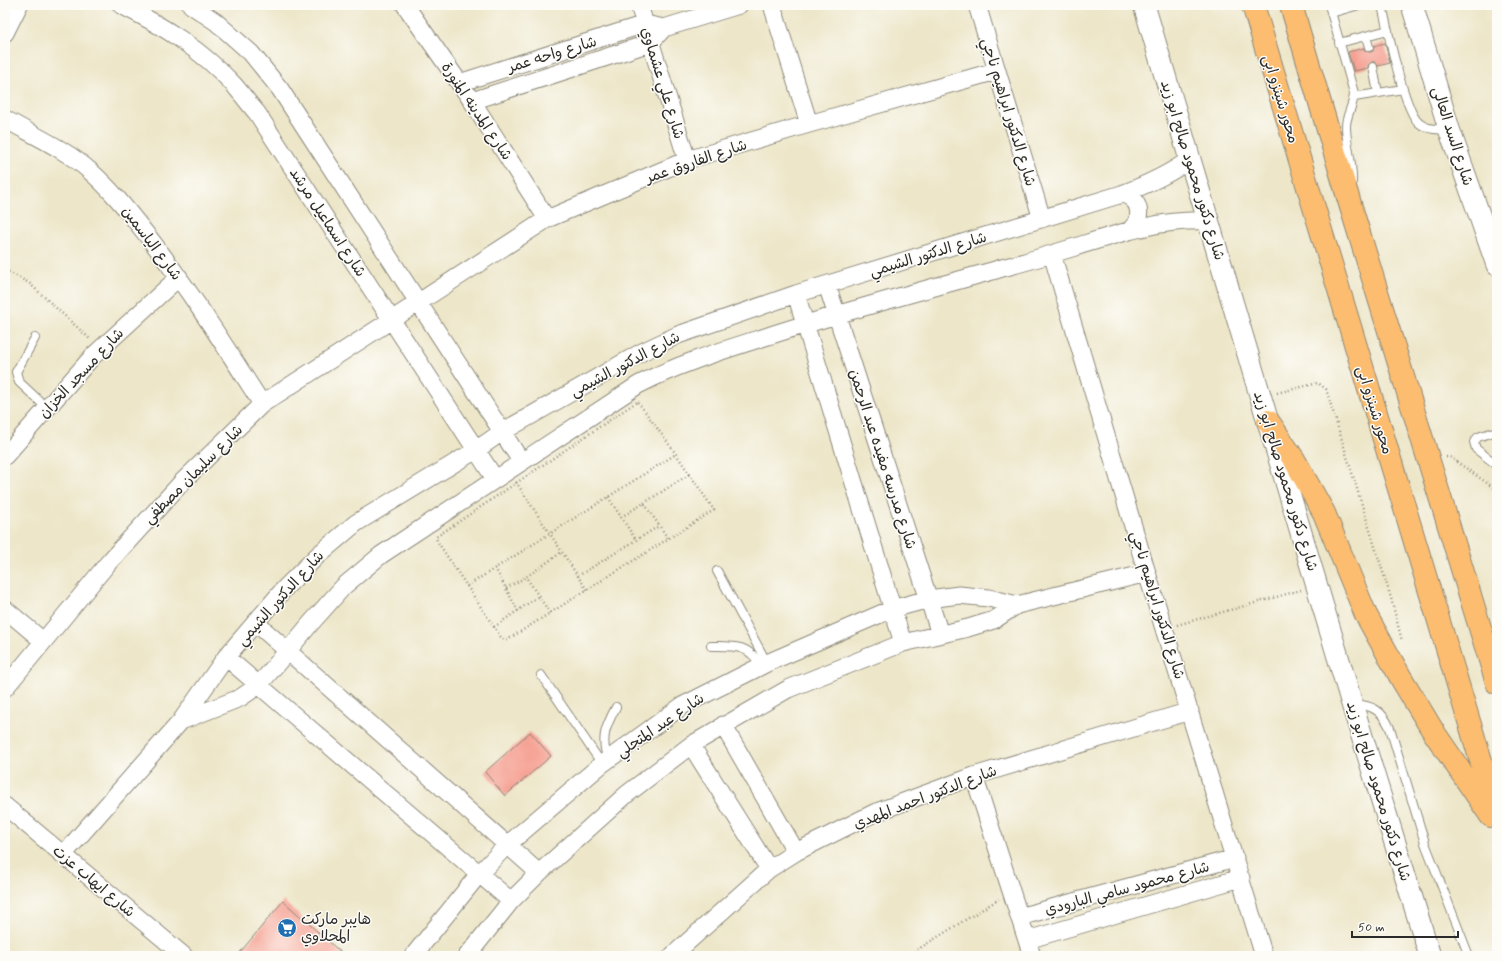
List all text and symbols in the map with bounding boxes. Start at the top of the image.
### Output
street label: شارع علي عشماوي [634,25,689,142]
street label: شارع واحه عمر [503,32,599,79]
street label: شارع الدكتور ابراهيم ناجي [974,36,1040,189]
street label: محور شينزو ابى [1257,53,1303,146]
street label: شارع المدينه المنورة [436,59,516,164]
street label: شارع دكتور محمود صالح ابو زيد [1155,78,1229,263]
street label: شارع السد العالى [1427,84,1477,188]
street label: شارع الفاروق عمر [641,135,750,189]
street label: شارع اسماعيل مرشد [284,164,370,281]
street label: شارع الياسمين [117,202,186,285]
street label: شارع الدكتور الشيمي [867,228,990,284]
street label: شارع مسجد الخزان [35,324,129,423]
street label: شارع الدكتور الشيمي [567,327,685,404]
street label: محور شينزو ابى [1351,364,1397,457]
street label: شارع مدرسه مفيده عبد الرحمن [843,367,921,552]
street label: شارع دكتور محمود صالح ابو زيد [1248,389,1322,574]
street label: شارع سليمان مصطفي [140,421,249,530]
street label: شارع الدكتور ابراهيم ناجي [1123,529,1189,682]
street label: شارع الدكتور الشيمي [233,547,330,652]
street label: شارع عبد المتجلي [613,689,710,764]
street label: شارع دكتور محمود صالح ابو زيد [1341,699,1415,884]
street label: شارع الدكتور احمد المهدي [851,761,1000,835]
street label: شارع ايهاب عزت [48,841,139,922]
street label: شارع محمود سامي البارودي [1043,857,1212,923]
place label: هايبر ماركت المحلاوي [301,910,371,947]
scale bar [1352,913,1458,939]
supermarket icon: هايبر ماركت المحلاوي [276,917,298,939]
text: 50 m [1358,920,1385,936]

